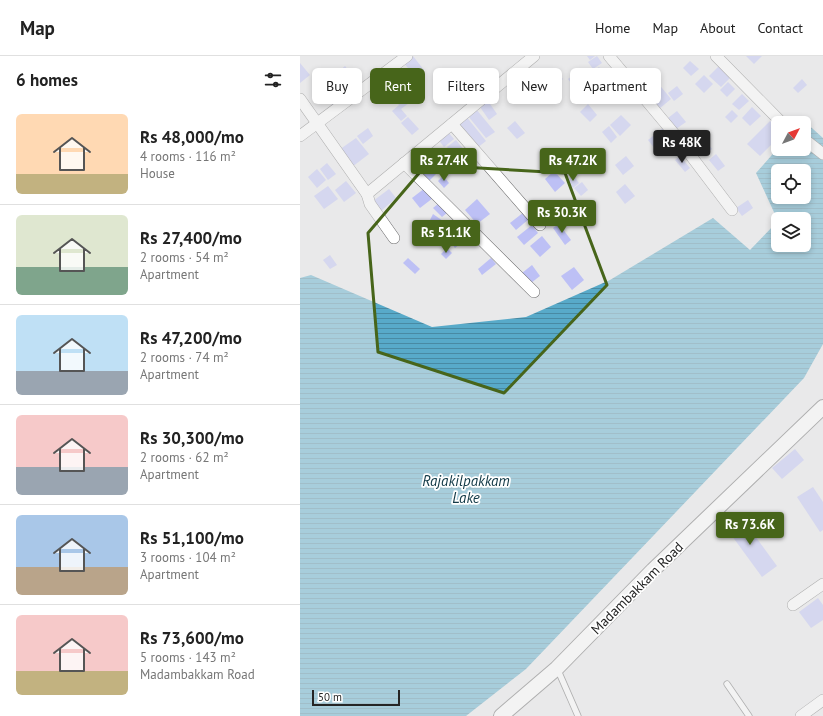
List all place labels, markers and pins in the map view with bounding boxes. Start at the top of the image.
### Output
pin: Rs 48K [649,130,715,164]
pin: Rs 27.4K [403,148,485,182]
pin: Rs 47.2K [532,148,614,182]
pin: Rs 30.3K [521,200,603,234]
pin: Rs 51.1K [405,220,487,254]
pin: Rs 73.6K [709,512,791,546]

